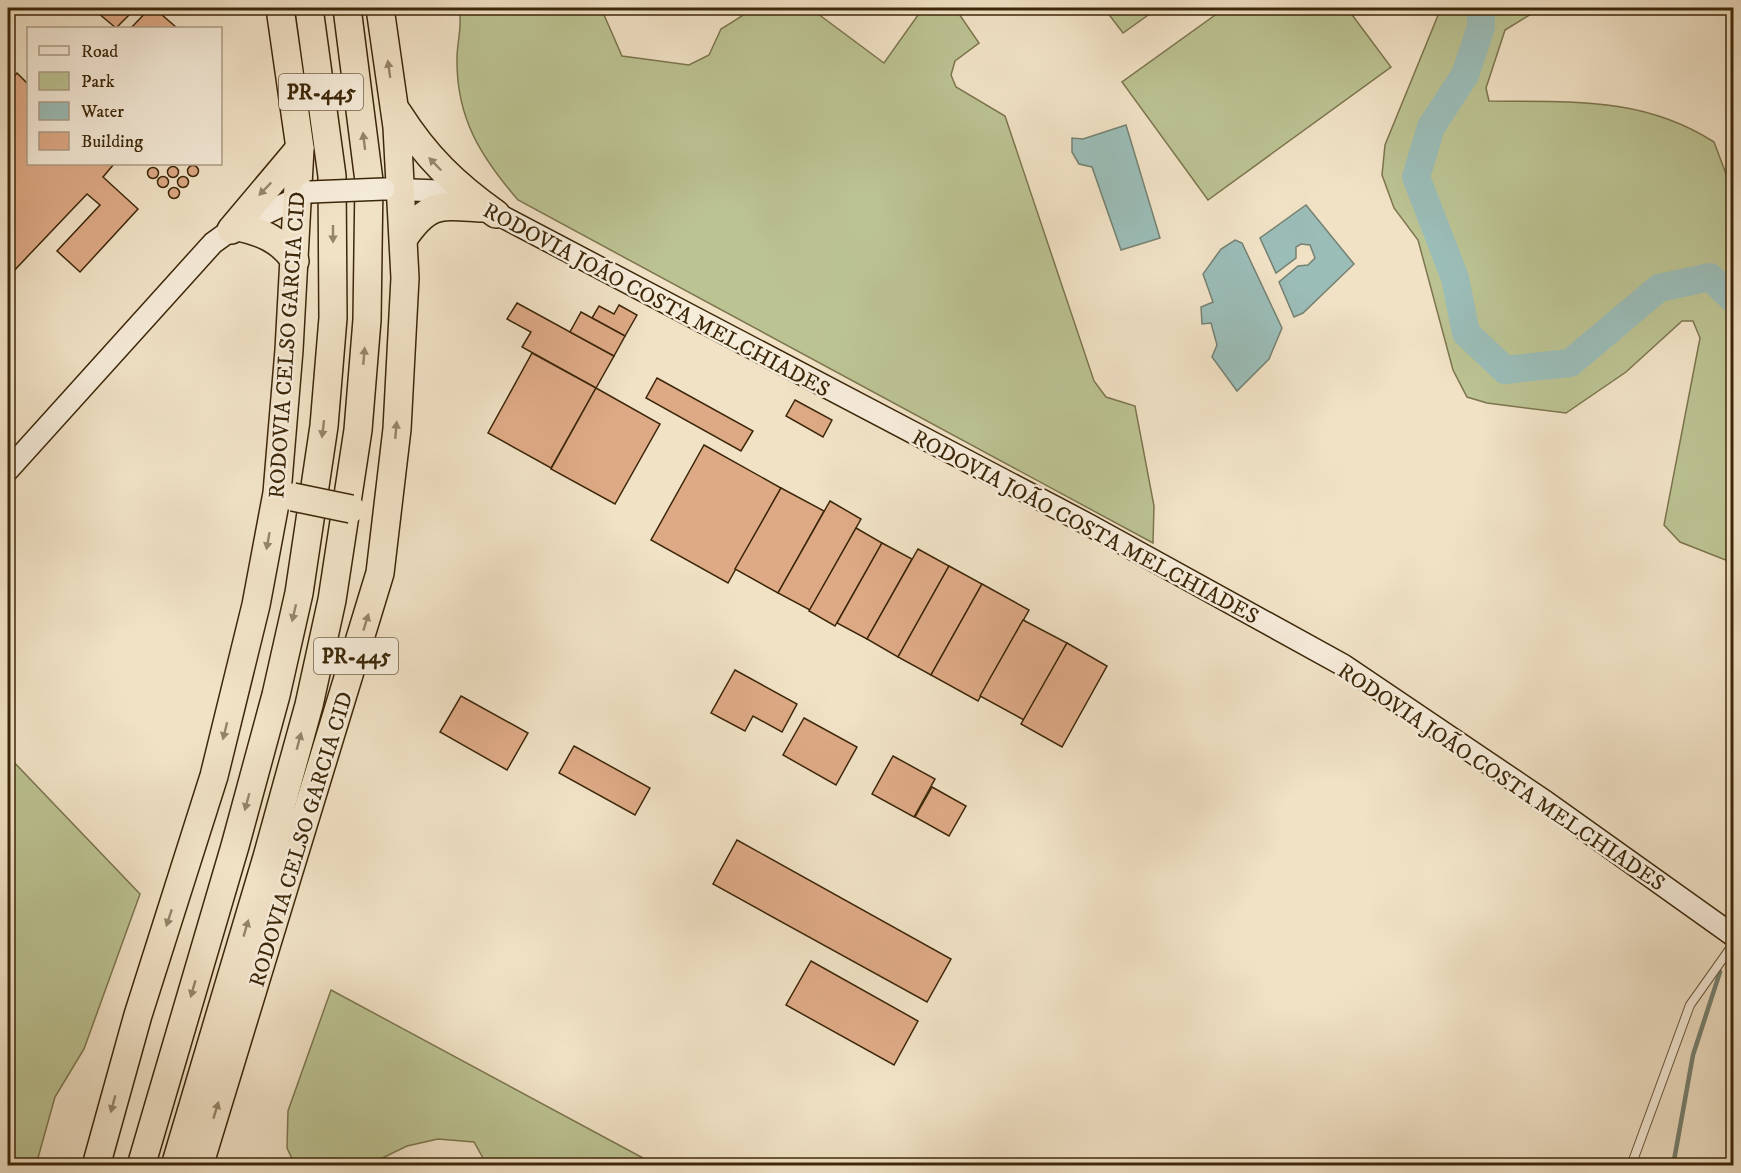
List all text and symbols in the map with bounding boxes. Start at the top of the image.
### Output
legend [27,27,222,165]
text: Road [81,41,118,63]
one-way arrow [384,60,394,79]
text: Park [81,71,115,93]
road number: PR-445 [279,74,363,110]
text: Water [80,101,124,123]
text: Building [81,131,143,153]
one-way arrow [359,131,369,150]
one-way arrow [428,156,442,171]
one-way arrow [258,181,272,196]
street label: RODOVIA CELSO GARCIA CID [263,191,312,499]
street label: RODOVIA JOÃO COSTA MELCHIADES [478,196,835,404]
one-way arrow [328,225,338,244]
one-way arrow [359,347,369,366]
one-way arrow [319,419,328,438]
one-way arrow [391,421,401,440]
street label: RODOVIA JOÃO COSTA MELCHIADES [907,423,1264,631]
one-way arrow [263,531,272,550]
one-way arrow [289,604,299,622]
one-way arrow [362,613,371,631]
road number: PR-445 [314,638,398,674]
street label: RODOVIA JOÃO COSTA MELCHIADES [1332,657,1670,897]
street label: RODOVIA CELSO GARCIA CID [244,688,359,990]
one-way arrow [220,722,230,740]
one-way arrow [295,732,304,750]
one-way arrow [242,793,251,811]
one-way arrow [164,909,173,927]
one-way arrow [242,919,251,937]
one-way arrow [188,980,197,998]
one-way arrow [108,1096,117,1114]
one-way arrow [212,1101,221,1119]

